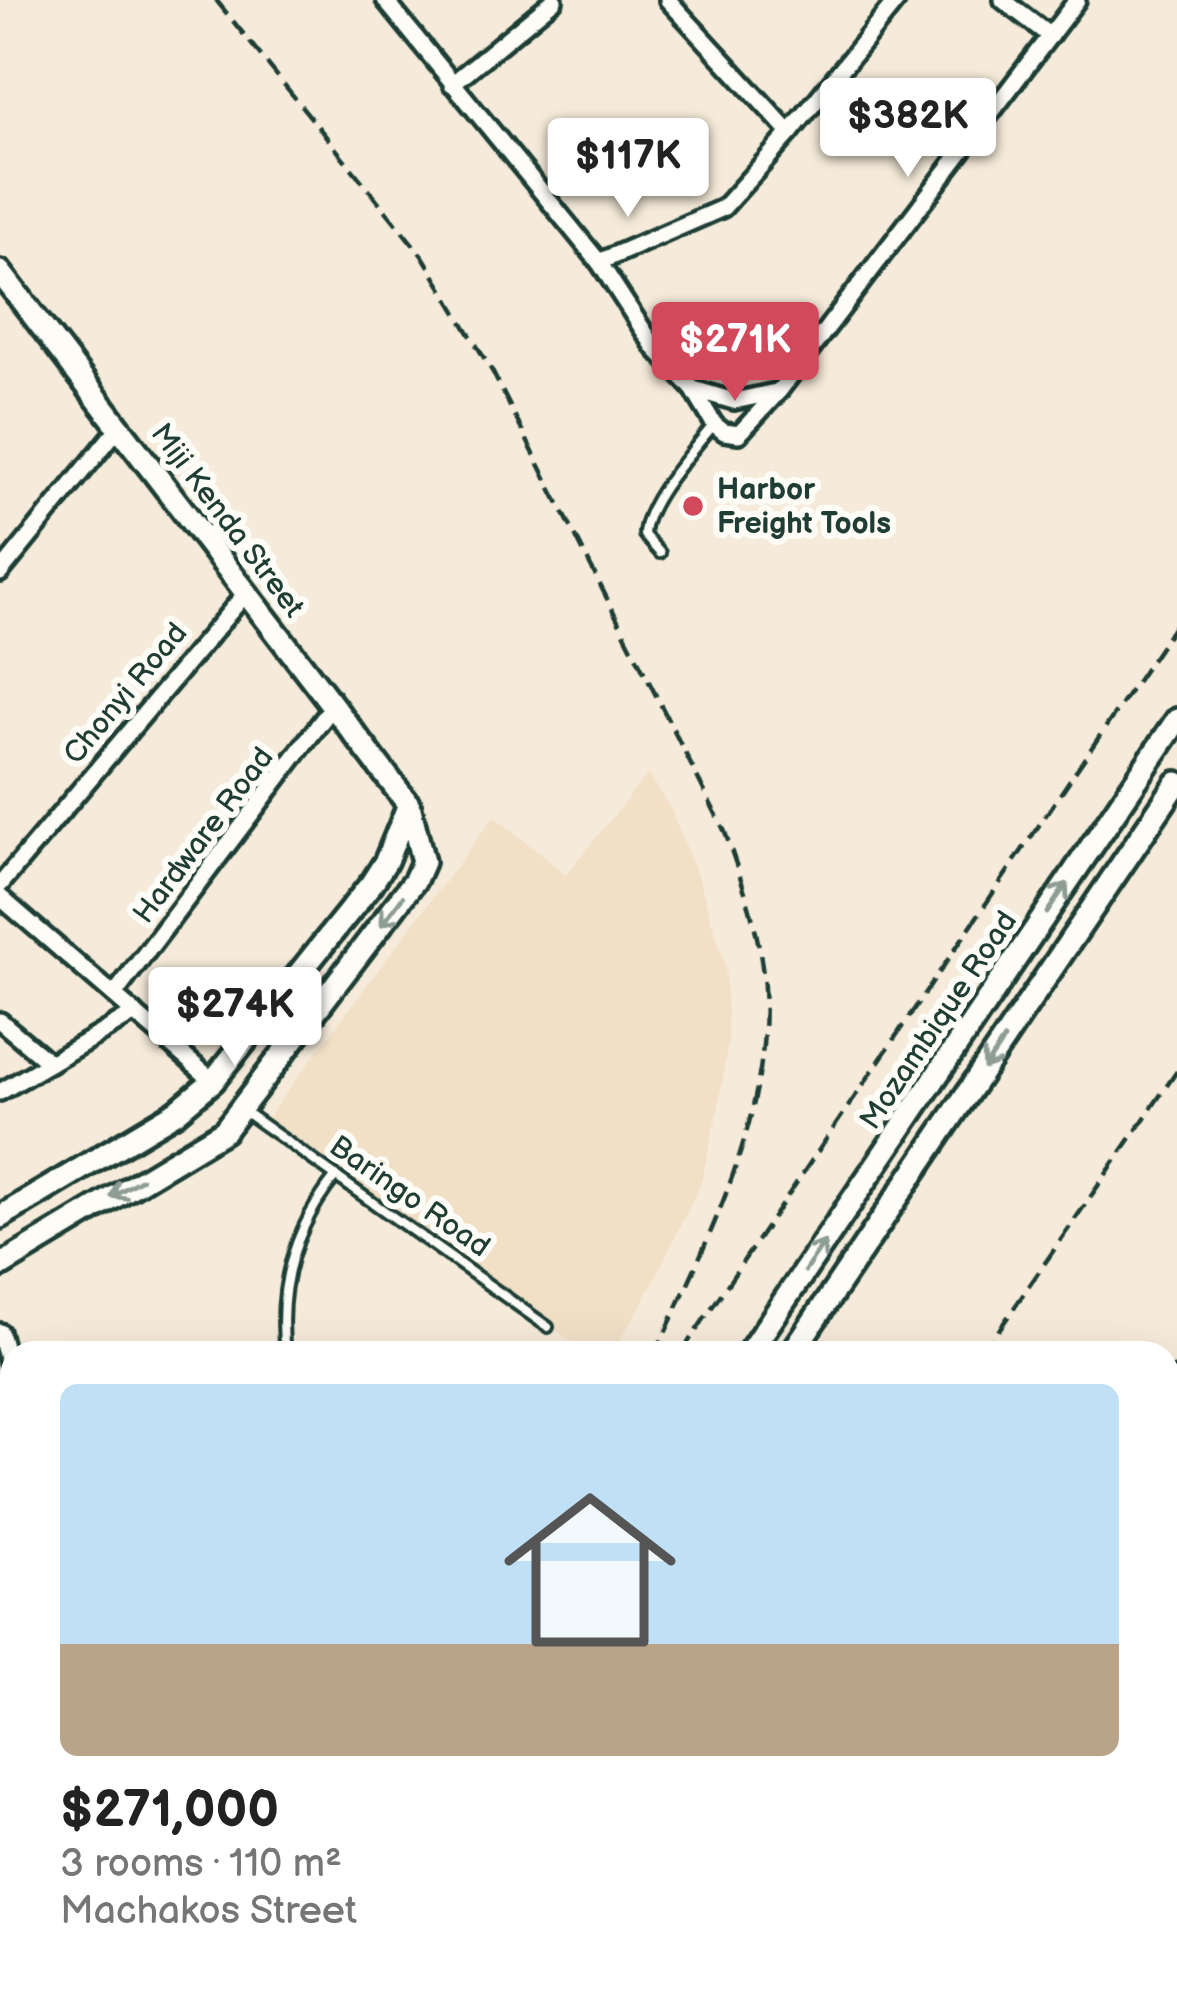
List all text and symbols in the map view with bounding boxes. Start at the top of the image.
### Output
pin: $382K [824,78,992,180]
text: $382K [847,93,969,140]
pin: $117K [544,118,712,220]
text: $117K [575,133,681,180]
pin: $271K [651,302,819,404]
text: $271K [679,317,791,364]
street label: Miji Kenda Street [143,417,312,624]
place label: Harbor Freight Tools [717,472,891,542]
marker: Harbor Freight Tools [680,493,706,519]
street label: Chonyi Road [56,616,195,772]
street label: Hardware Road [126,741,282,931]
one-way arrow [1044,882,1069,915]
one-way arrow [379,894,405,927]
street label: Mozambique Road [853,905,1025,1136]
pin: $274K [151,967,319,1069]
text: $274K [175,982,295,1029]
one-way arrow [982,1036,1007,1070]
street label: Baringo Road [322,1128,496,1265]
one-way arrow [109,1177,144,1201]
one-way arrow [802,1240,827,1273]
icon: home [482,1462,698,1678]
text: $271,000 [60,1780,279,1841]
text: 3 rooms · 110 m² [60,1841,342,1888]
text: Machakos Street [60,1888,357,1935]

